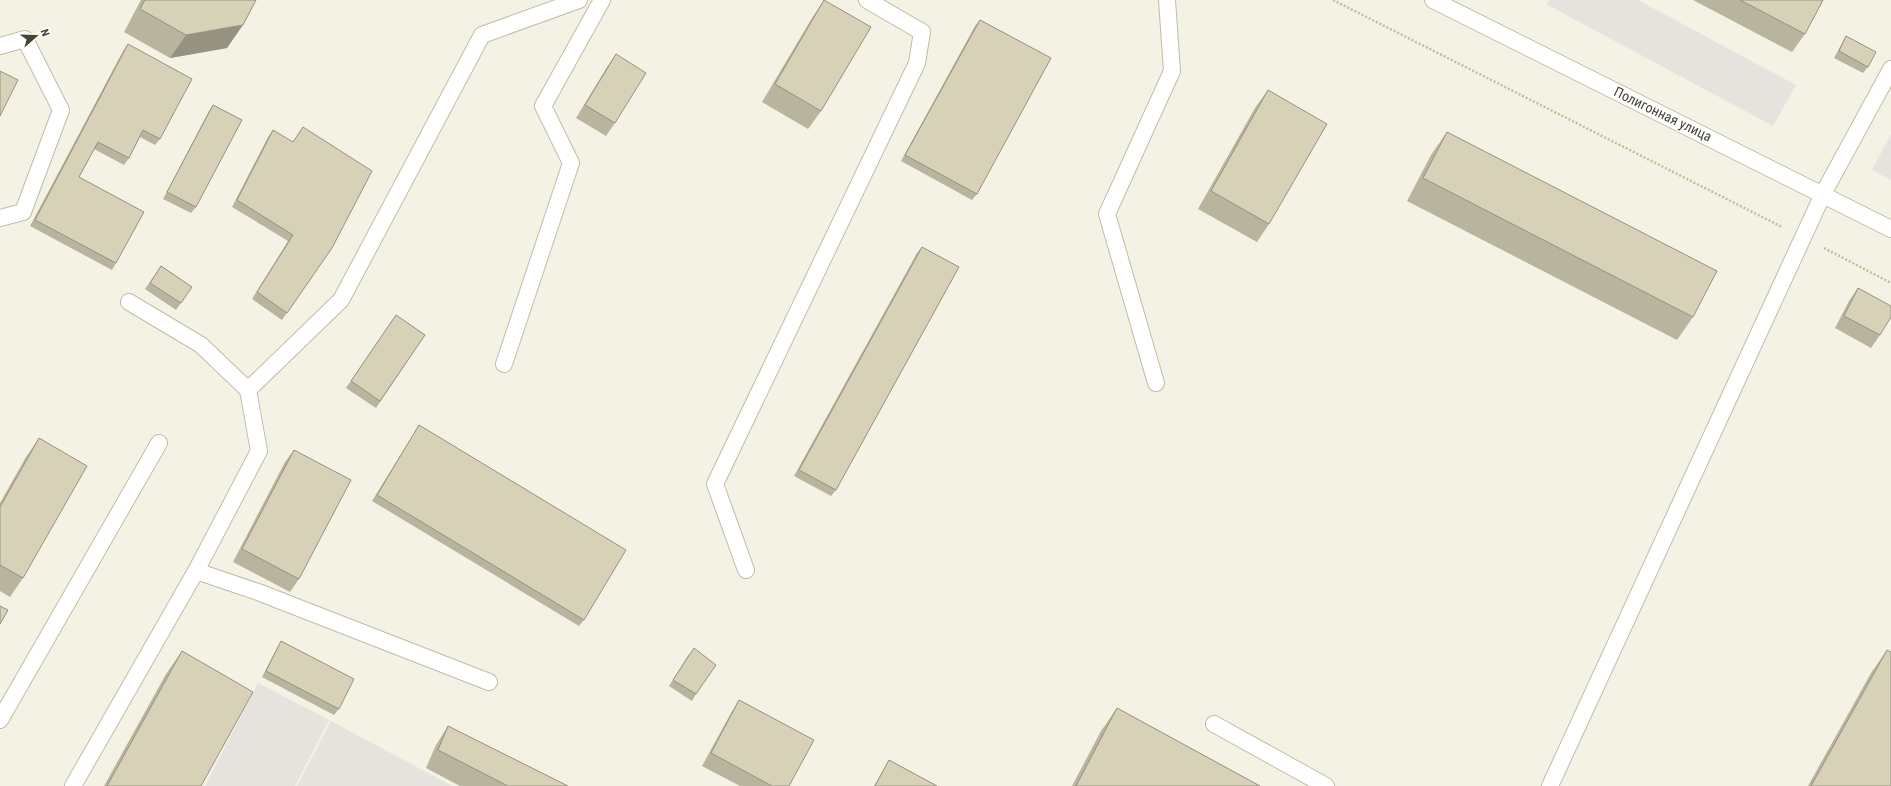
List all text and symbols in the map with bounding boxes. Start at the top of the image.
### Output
north arrow [16,16,56,56]
text: N [38,27,52,38]
street label: Полигонная улица [1612,83,1714,145]

